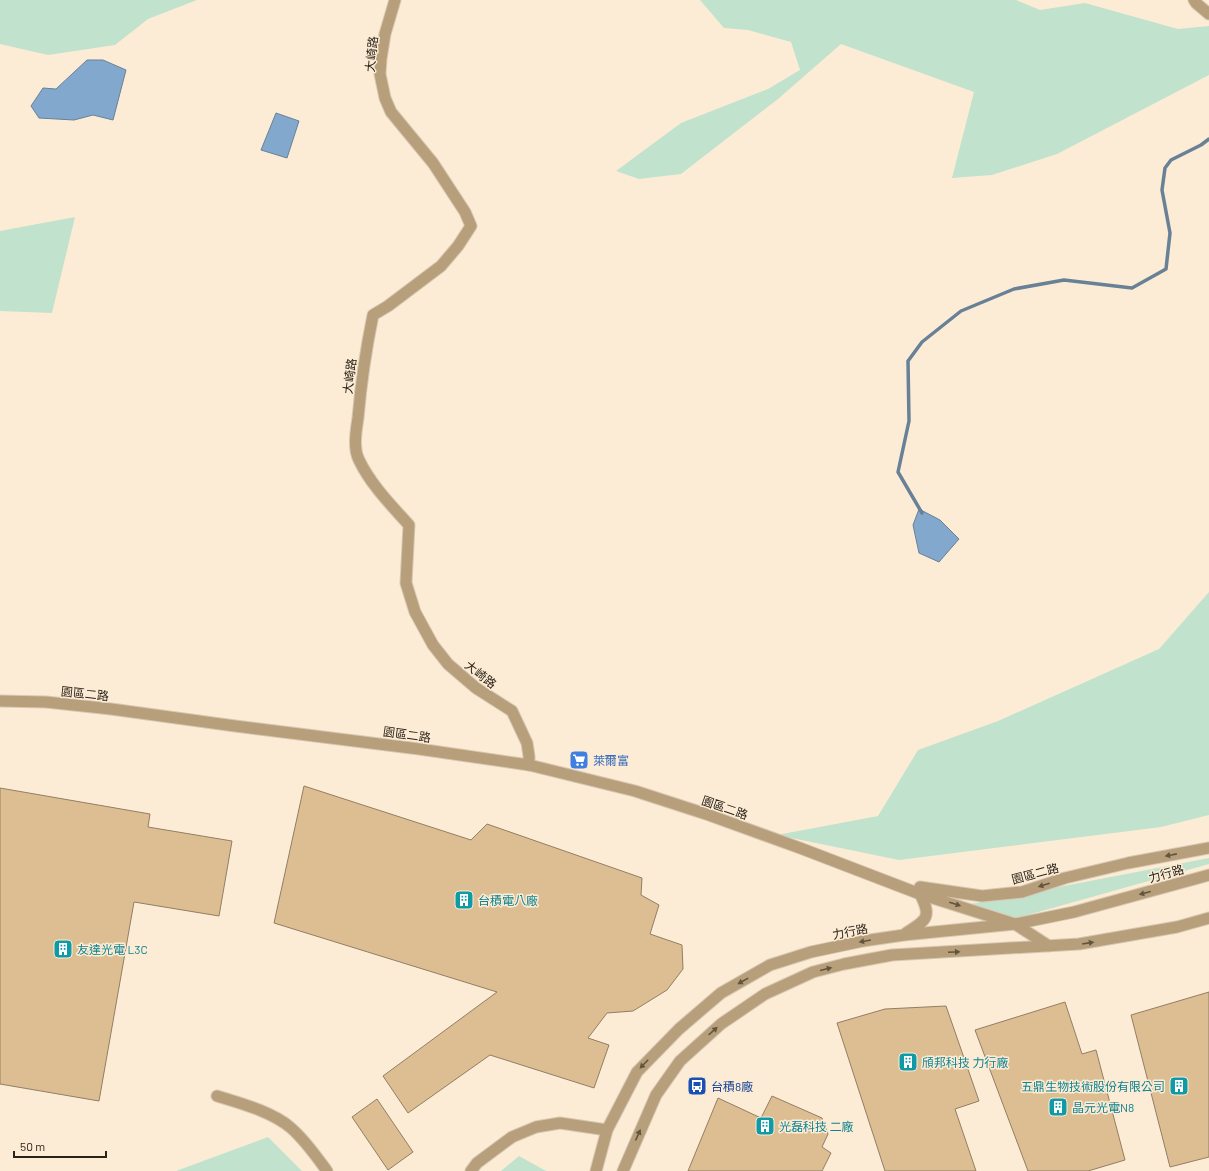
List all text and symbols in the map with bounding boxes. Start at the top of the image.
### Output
street label: 大崎路 [362,35,380,73]
street label: 大崎路 [340,357,358,395]
street label: 大崎路 [463,657,499,691]
street label: 園區二路 [60,684,110,702]
street label: 園區二路 [382,724,432,744]
supermarket icon: 萊爾富 [568,749,590,771]
place label: 萊爾富 [593,753,629,767]
street label: 園區二路 [700,793,750,821]
one-way arrow [1165,852,1177,858]
street label: 園區二路 [1010,860,1060,886]
street label: 力行路 [1147,861,1185,885]
one-way arrow [1038,882,1050,888]
building icon: 台積電八廠 [453,889,475,911]
one-way arrow [1138,890,1150,896]
place label: 台積電八廠 [478,893,538,907]
one-way arrow [949,901,961,907]
street label: 力行路 [831,921,869,941]
building icon: 友達光電 L3C [52,938,74,960]
one-way arrow [859,938,872,944]
one-way arrow [1082,940,1094,946]
place label: 友達光電 L3C [77,942,148,956]
one-way arrow [948,948,960,955]
one-way arrow [820,966,832,972]
one-way arrow [737,977,749,984]
one-way arrow [708,1027,718,1036]
building icon: 頎邦科技 力行廠 [897,1051,919,1073]
place label: 頎邦科技 力行廠 [922,1055,1008,1069]
one-way arrow [639,1059,649,1069]
bus stop icon: 台積8廠 [686,1075,708,1097]
building icon: 五鼎生物技術股份有限公司 [1168,1075,1190,1097]
place label: 台積8廠 [711,1079,753,1093]
place label: 五鼎生物技術股份有限公司 [1021,1079,1165,1093]
building icon: 晶元光電N8 [1047,1096,1069,1118]
place label: 晶元光電N8 [1072,1100,1134,1114]
building icon: 光磊科技 二廠 [754,1115,776,1137]
place label: 光磊科技 二廠 [779,1119,853,1133]
one-way arrow [635,1129,641,1141]
scale bar [14,1133,106,1159]
text: 50 m [20,1139,45,1153]

